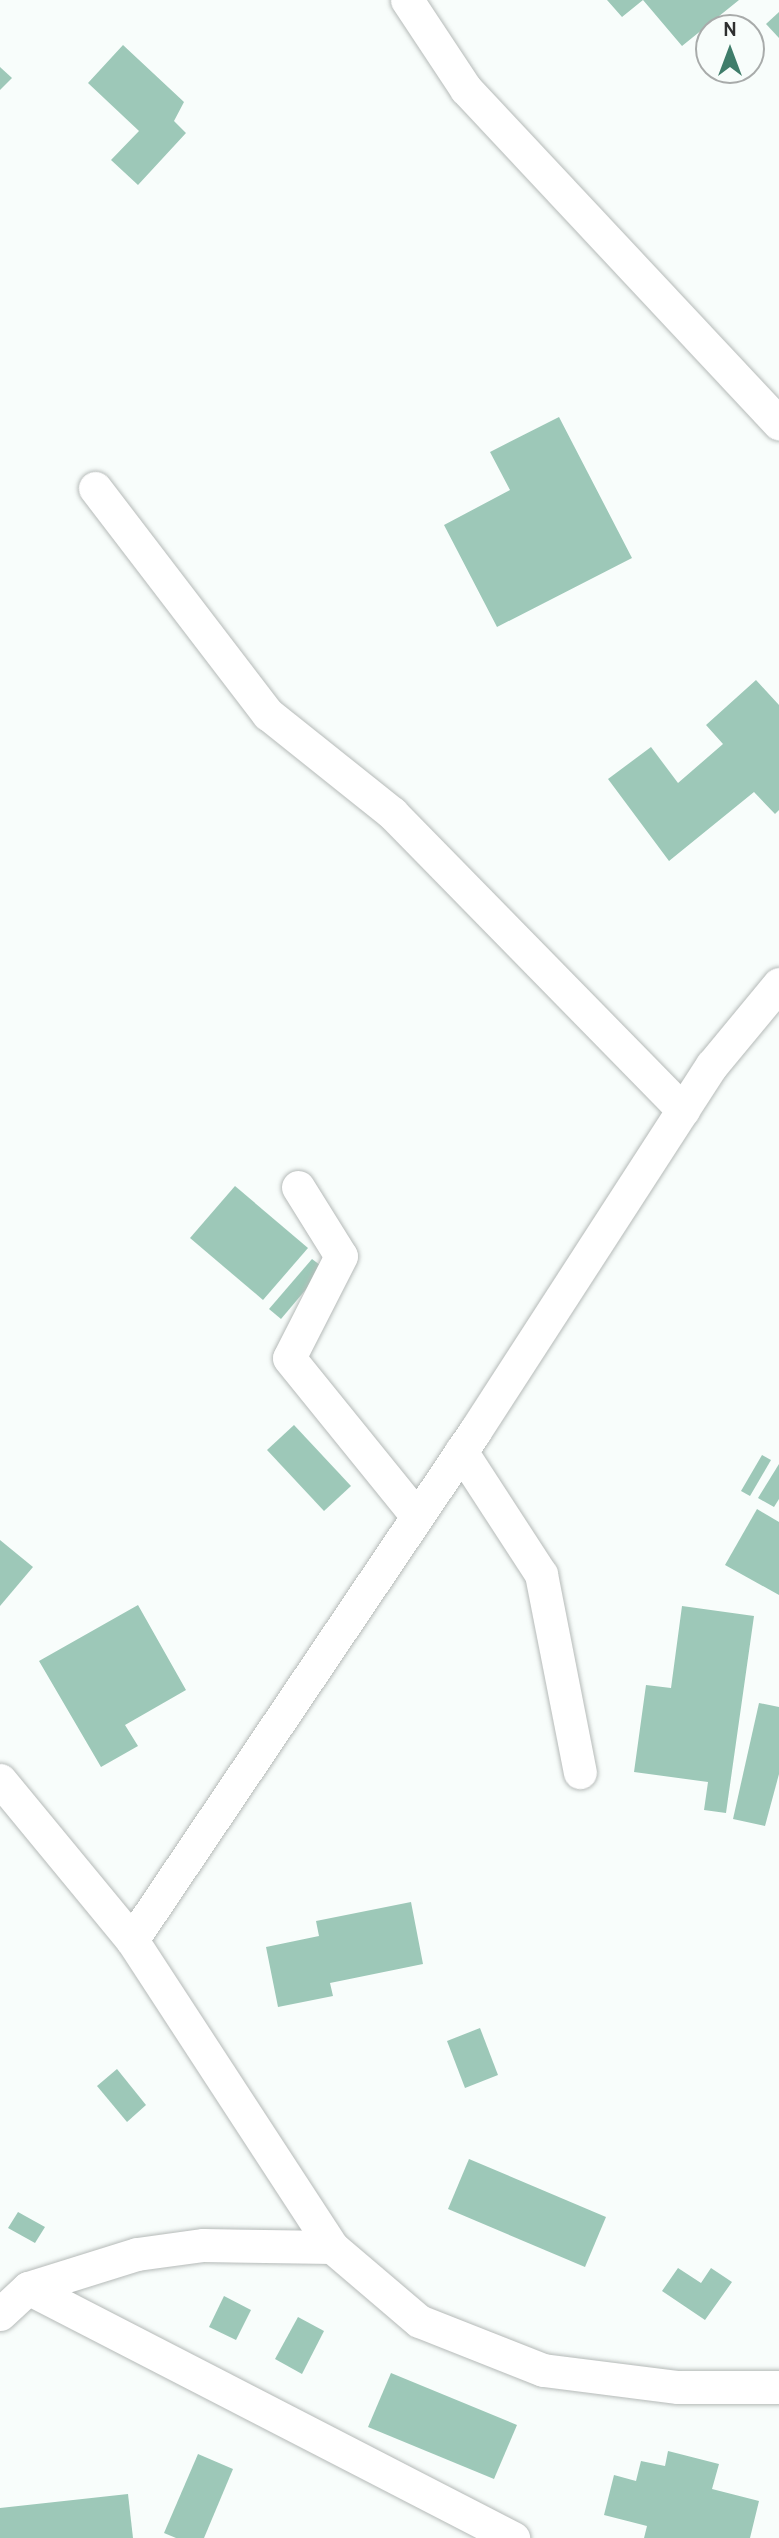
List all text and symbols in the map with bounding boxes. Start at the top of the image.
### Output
north arrow [695,14,765,84]
text: N [723,18,737,41]

